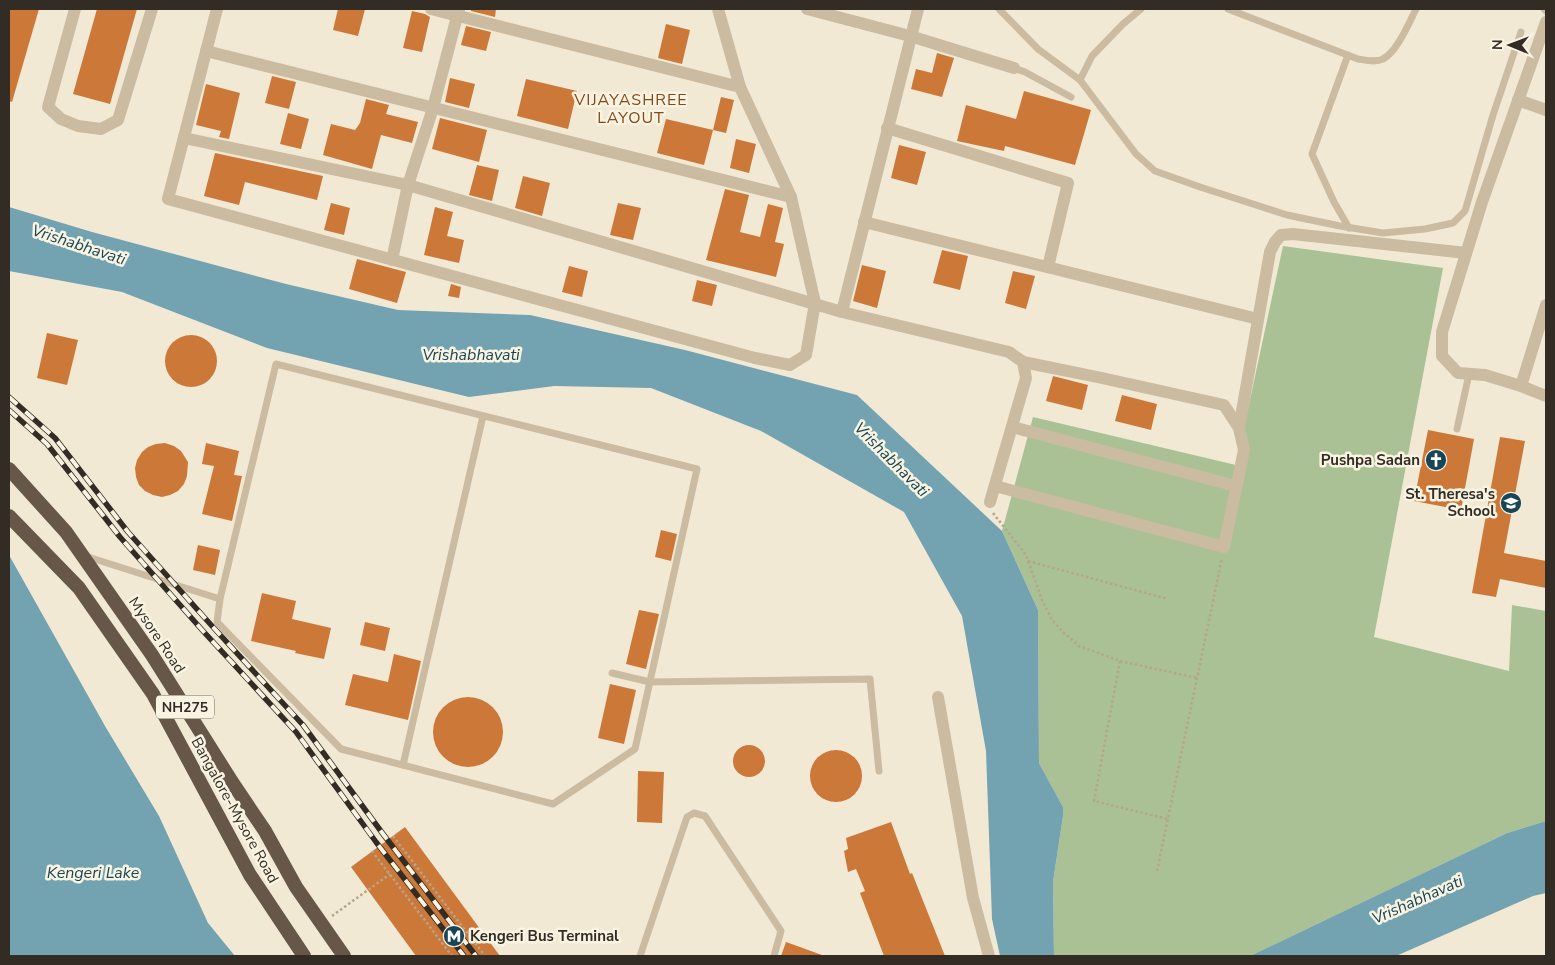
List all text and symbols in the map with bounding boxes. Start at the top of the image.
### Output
north arrow [1485,20,1535,70]
text: N [1488,39,1507,50]
district label: VIJAYASHREE LAYOUT [573,89,688,129]
water label: Vrishabhavati [29,219,129,271]
water label: Vrishabhavati [422,344,520,366]
water label: Vrishabhavati [849,417,934,502]
church icon: Pushpa Sadan [1424,448,1448,472]
place label: Pushpa Sadan [1321,450,1420,470]
place label: St. Theresa's School [1405,484,1495,521]
school or university icon: St. Theresa's School [1499,491,1523,515]
street label: Mysore Road [124,593,190,677]
road number: NH275 [156,696,214,719]
street label: Bangalore-Mysore Road [187,734,283,886]
water label: Kengeri Lake [47,862,140,884]
water label: Vrishabhavati [1368,870,1467,930]
metro station icon: Kengeri Bus Terminal [442,924,466,948]
place label: Kengeri Bus Terminal [470,926,619,946]

